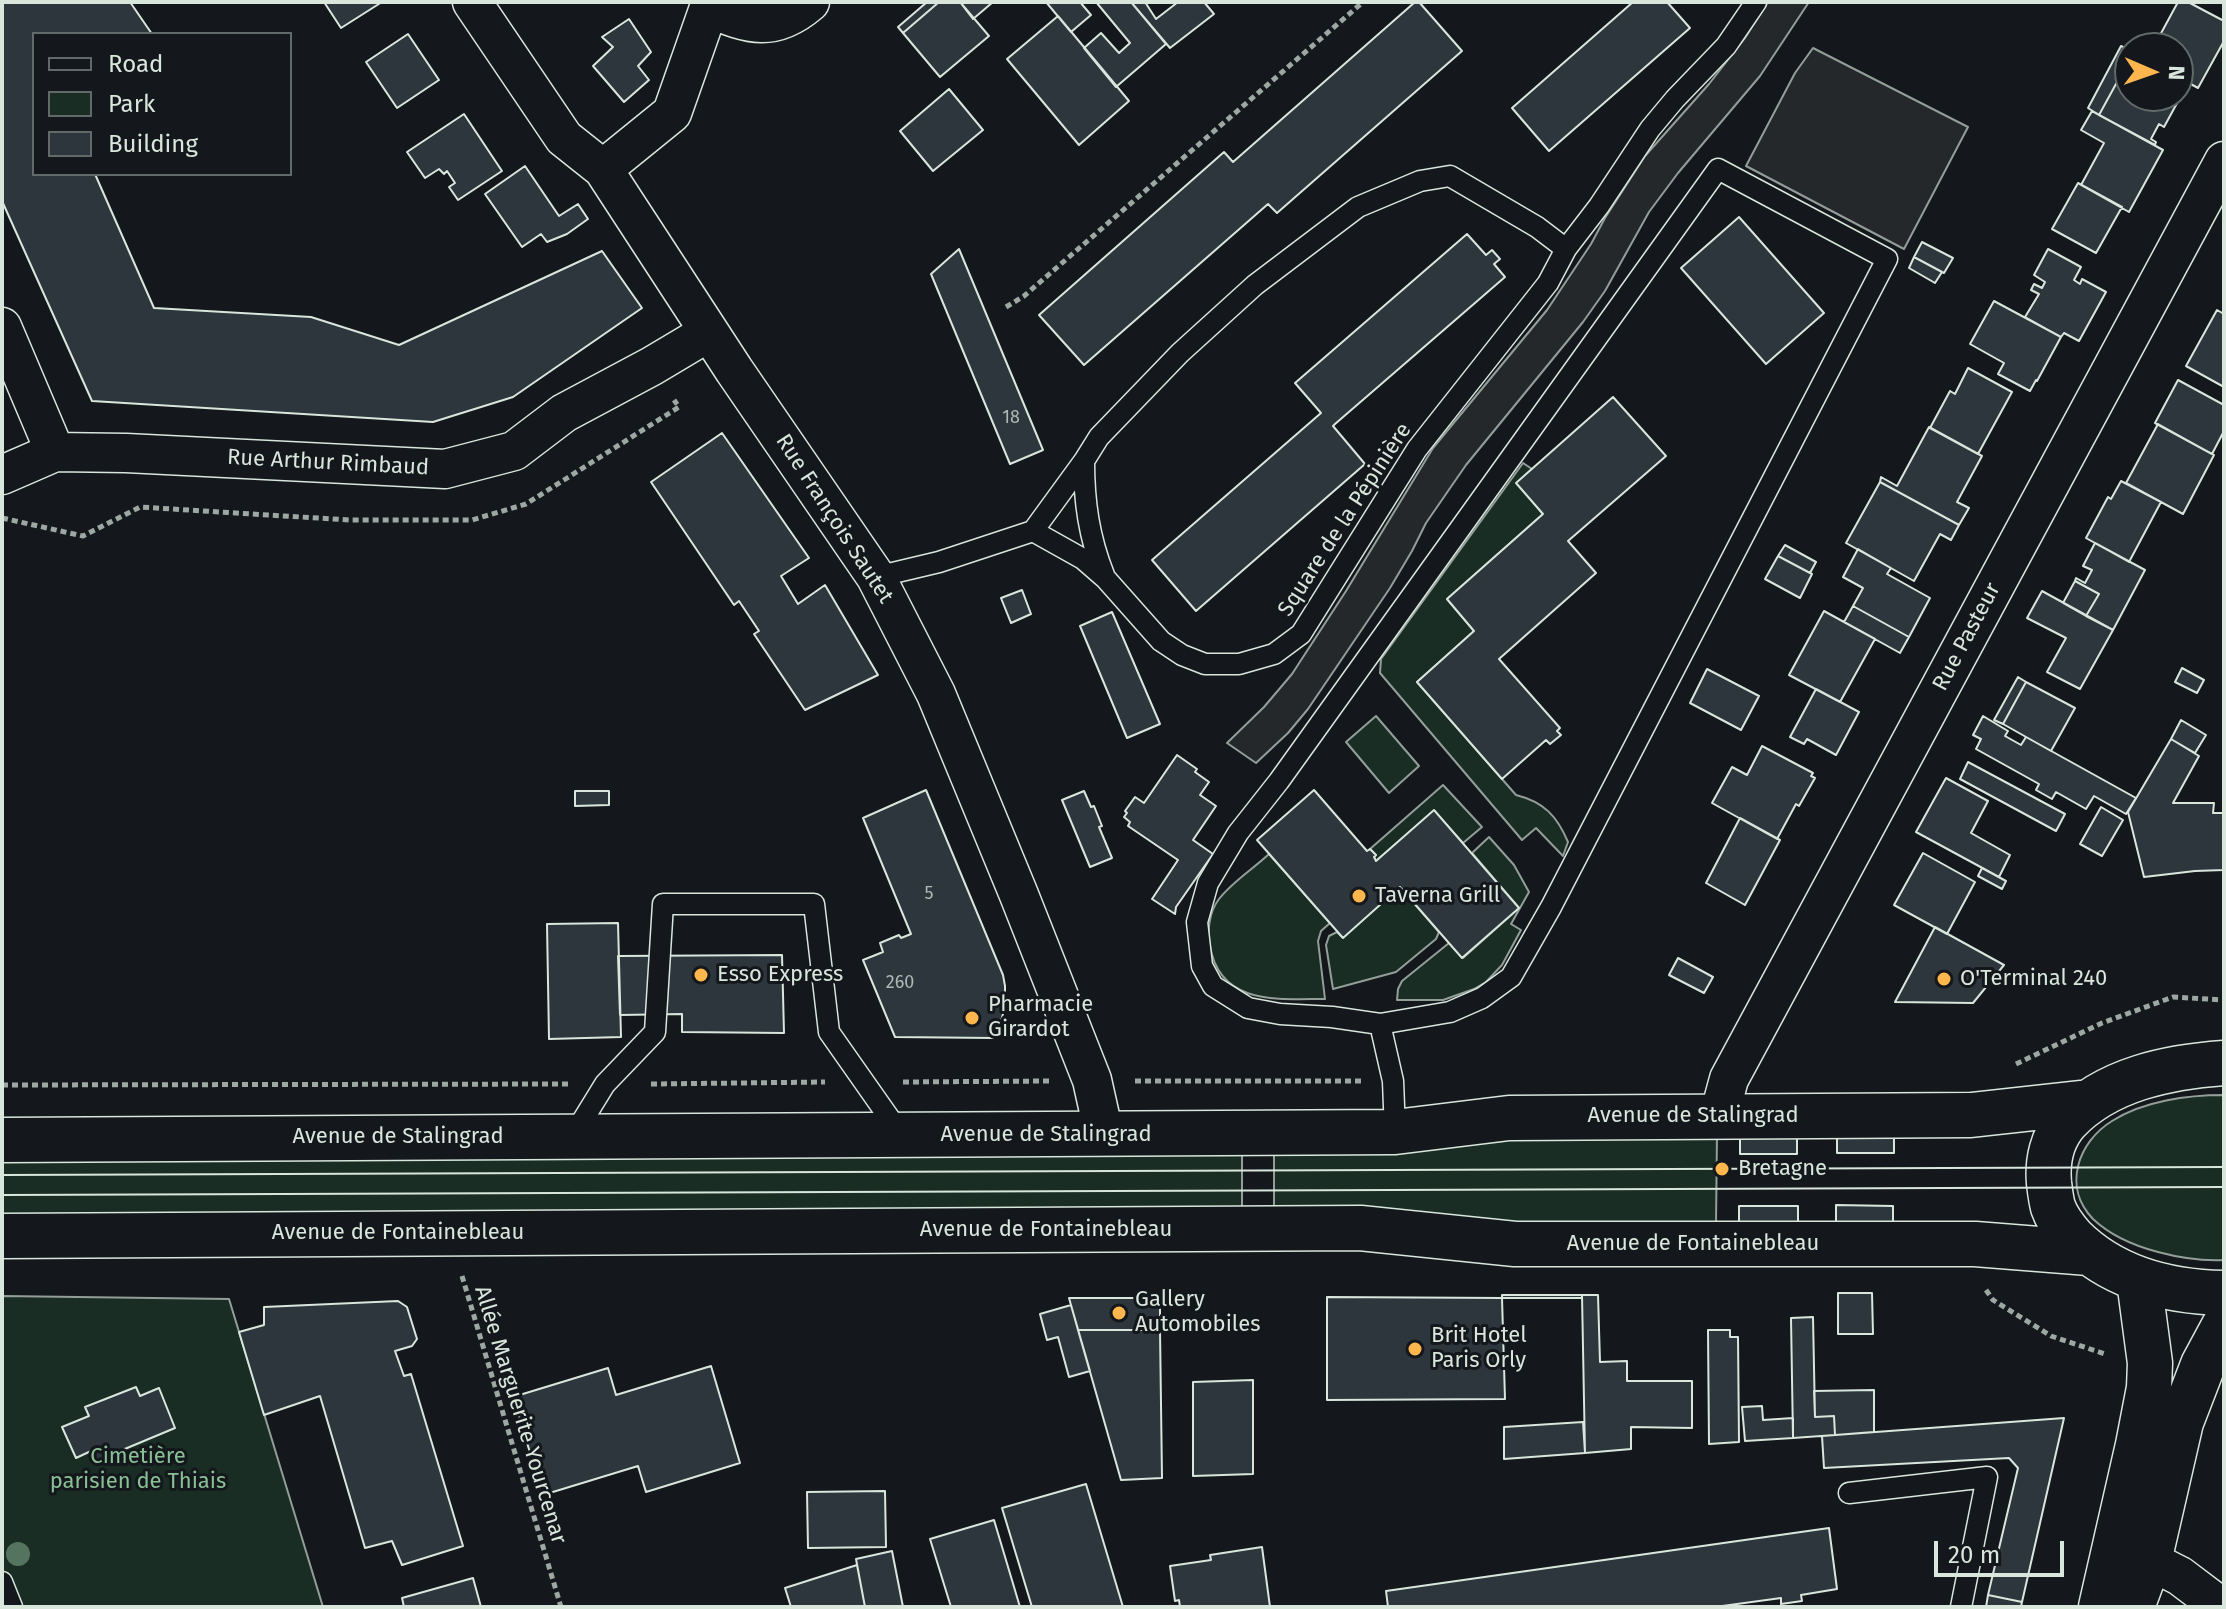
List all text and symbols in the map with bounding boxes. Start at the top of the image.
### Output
legend [32,32,292,176]
north arrow [2114,32,2194,112]
text: Road [108,50,163,78]
text: N [2163,65,2190,81]
text: Park [108,90,155,118]
text: Building [108,130,198,158]
house number: 18 [1002,407,1020,429]
street label: Square de la Pépinière [1273,418,1417,622]
street label: Rue François Sautet [770,430,898,608]
street label: Rue Arthur Rimbaud [226,445,430,481]
street label: Rue Pasteur [1928,579,2006,695]
house number: 5 [924,883,934,905]
place label: Taverna Grill [1375,883,1500,909]
marker: Taverna Grill [1350,887,1368,905]
place label: Esso Express [717,962,843,988]
marker: Esso Express [692,966,710,984]
place label: O'Terminal 240 [1960,966,2107,992]
marker: O'Terminal 240 [1935,970,1953,988]
house number: 260 [886,972,914,994]
place label: Pharmacie Girardot [988,992,1093,1044]
marker: Pharmacie Girardot [963,1009,981,1027]
street label: Avenue de Stalingrad [1587,1103,1799,1129]
street label: Avenue de Stalingrad [940,1122,1152,1148]
street label: Avenue de Stalingrad [292,1124,504,1150]
place label: Bretagne [1738,1156,1827,1182]
marker: Bretagne [1713,1160,1731,1178]
street label: Avenue de Fontainebleau [920,1217,1172,1243]
street label: Avenue de Fontainebleau [272,1220,524,1246]
street label: Avenue de Fontainebleau [1567,1231,1819,1257]
street label: Allée Marguerite Yourcenar [468,1283,572,1547]
place label: Gallery Automobiles [1135,1287,1260,1338]
marker: Gallery Automobiles [1110,1304,1128,1322]
place label: Brit Hotel Paris Orly [1431,1323,1527,1374]
marker: Brit Hotel Paris Orly [1406,1340,1424,1358]
park label: Cimetière parisien de Thiais [50,1444,226,1496]
scale bar [1938,1525,2068,1575]
text: 20 m [1948,1541,2000,1569]

